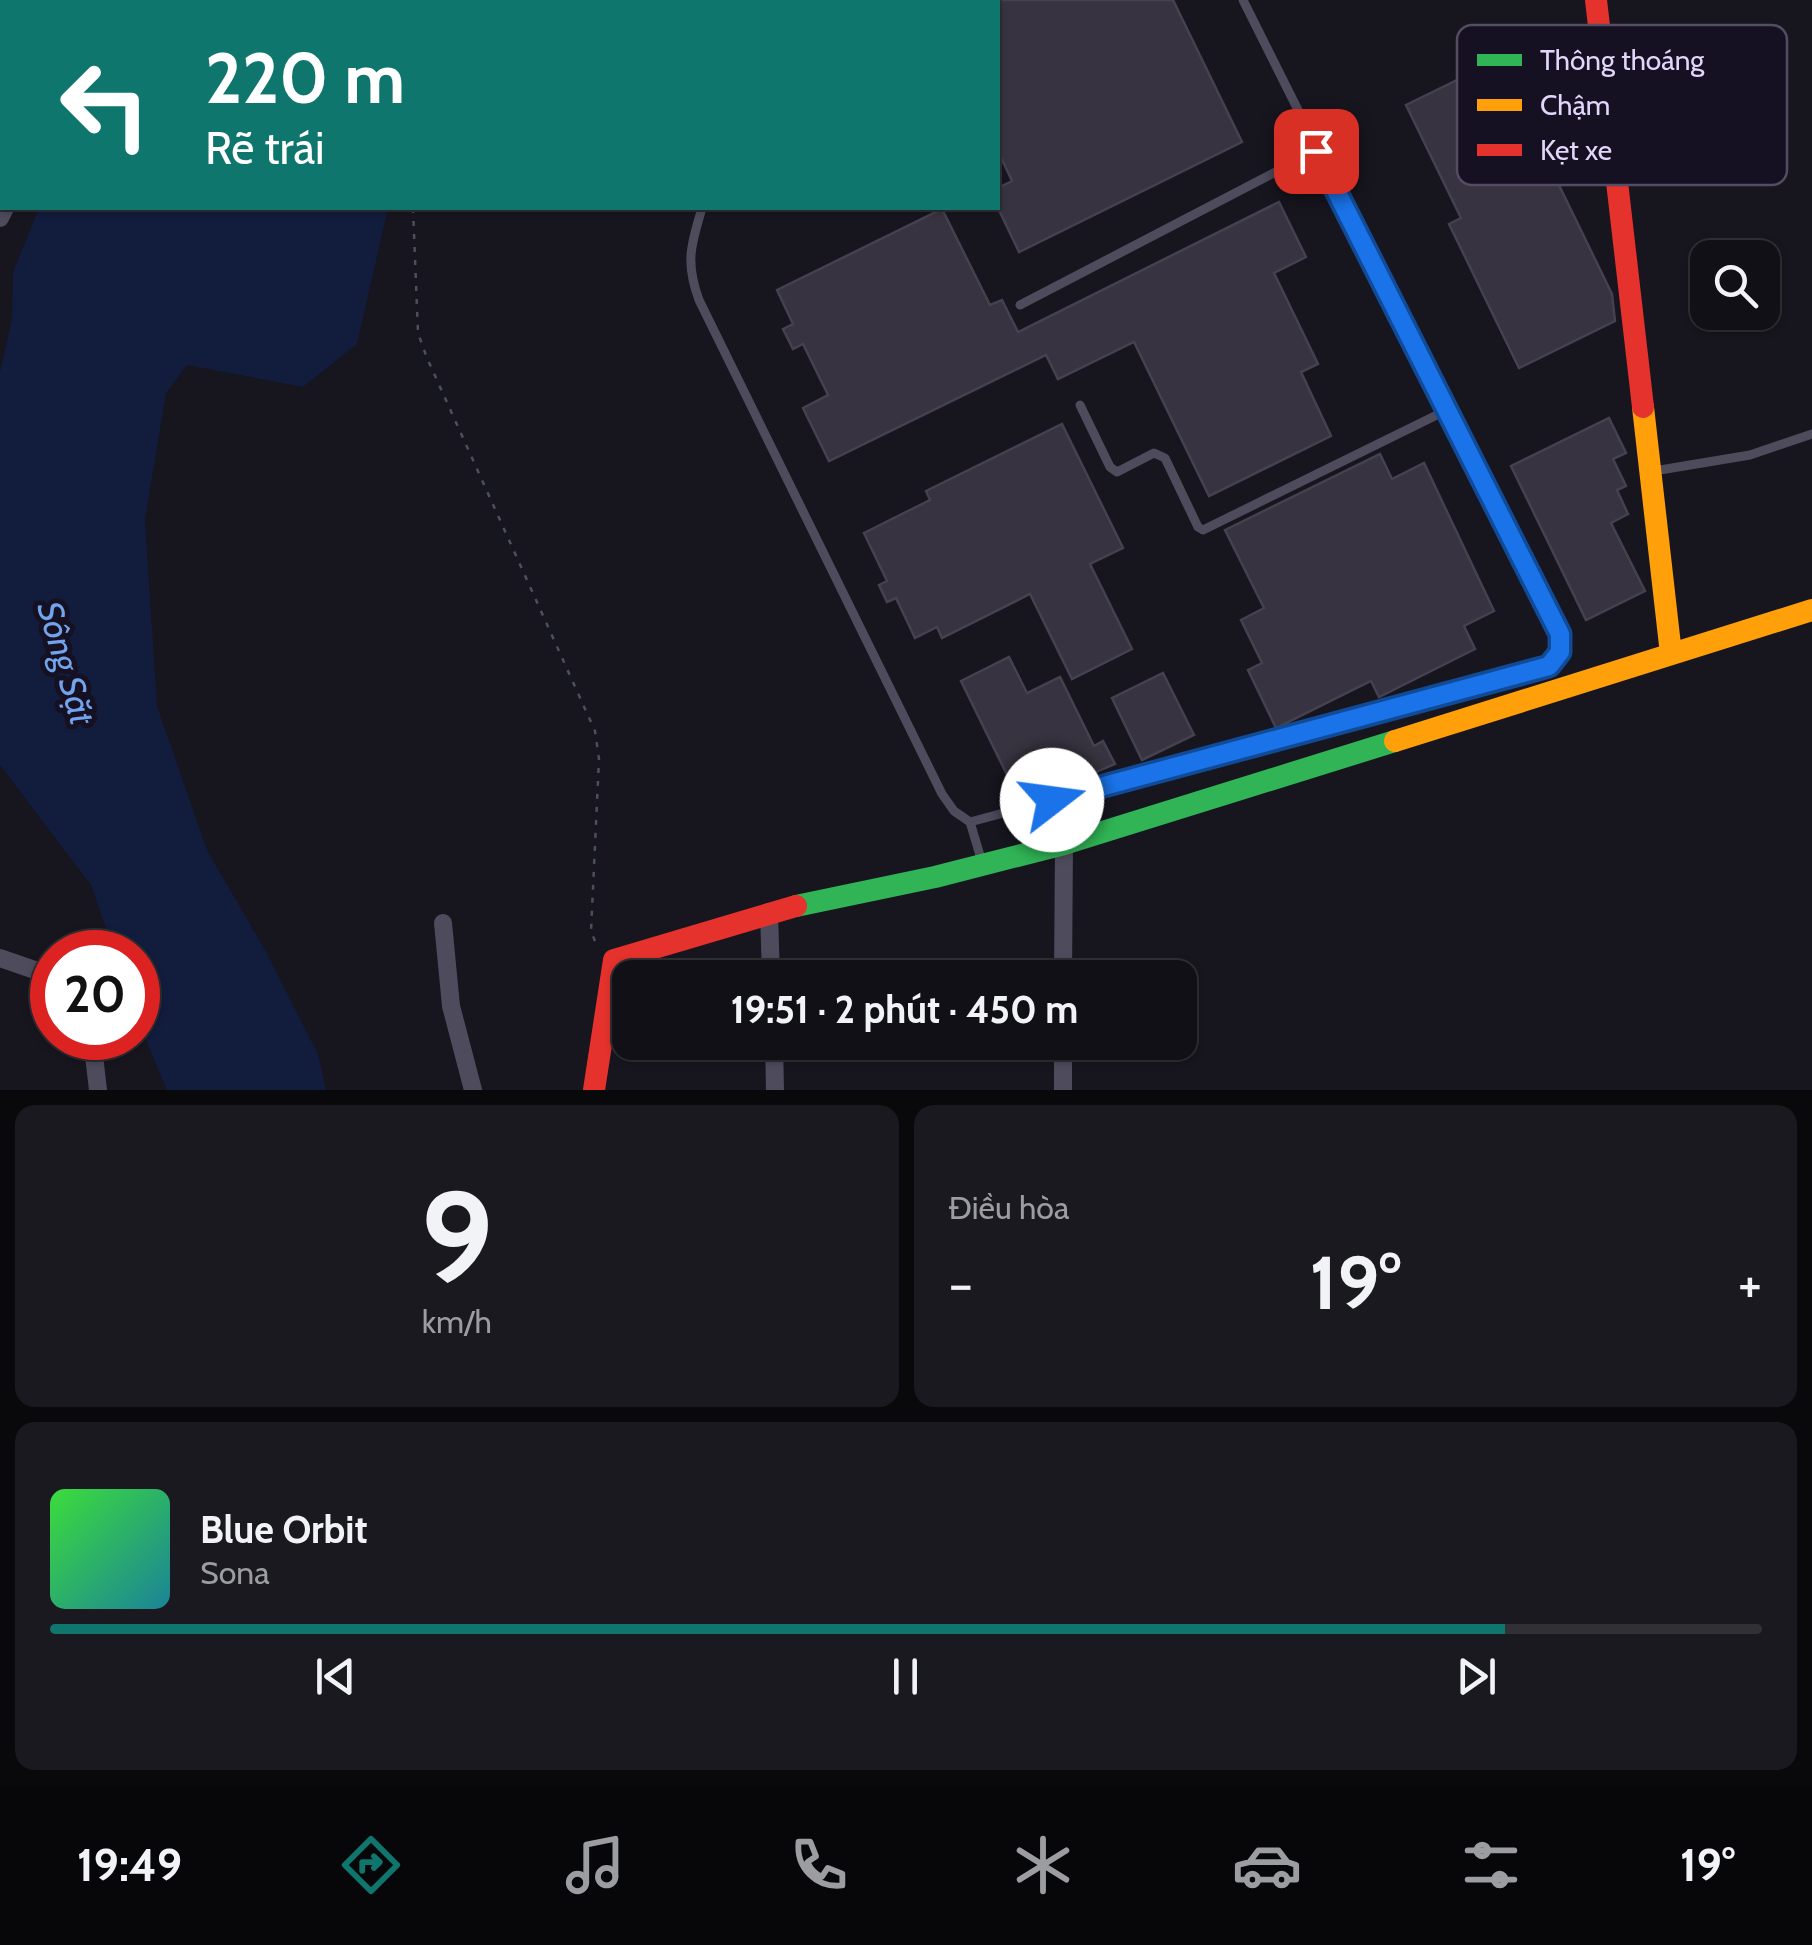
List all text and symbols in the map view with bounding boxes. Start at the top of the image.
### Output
legend [1457,25,1787,185]
text: 220 m [205,35,405,121]
icon: left [40,40,170,170]
text: Thông thoáng [1540,43,1705,77]
text: Chậm [1540,88,1610,122]
pin [1274,109,1359,194]
text: Rẽ trái [205,121,325,175]
icon: arrive [1289,124,1344,179]
text: Kẹt xe [1540,133,1612,167]
map controls [1690,240,1780,330]
button: search [1690,240,1780,330]
water label: Sông Sặt [28,596,105,731]
position arrow [1000,748,1104,852]
speed limit sign: 20 [30,930,160,1060]
text: 19:51 · 2 phút · 450 m [731,986,1078,1033]
text: 9 [420,1158,493,1316]
text: Điều hòa [949,1188,1069,1227]
text: 19° [1310,1237,1401,1328]
text: − [949,1250,973,1317]
text: + [1738,1250,1762,1317]
text: km/h [422,1302,492,1341]
text: Blue Orbit [200,1506,368,1553]
text: Sona [200,1553,270,1592]
icon: previous [308,1649,363,1704]
icon: pause [878,1649,933,1704]
icon: next [1449,1649,1504,1704]
icon: directions [336,1830,406,1900]
icon: music [560,1830,630,1900]
icon: phone [784,1830,854,1900]
icon: climate [1008,1830,1078,1900]
icon: car [1232,1830,1302,1900]
icon: filters [1456,1830,1526,1900]
text: 19:49 [77,1838,182,1892]
text: 19° [1680,1838,1735,1892]

